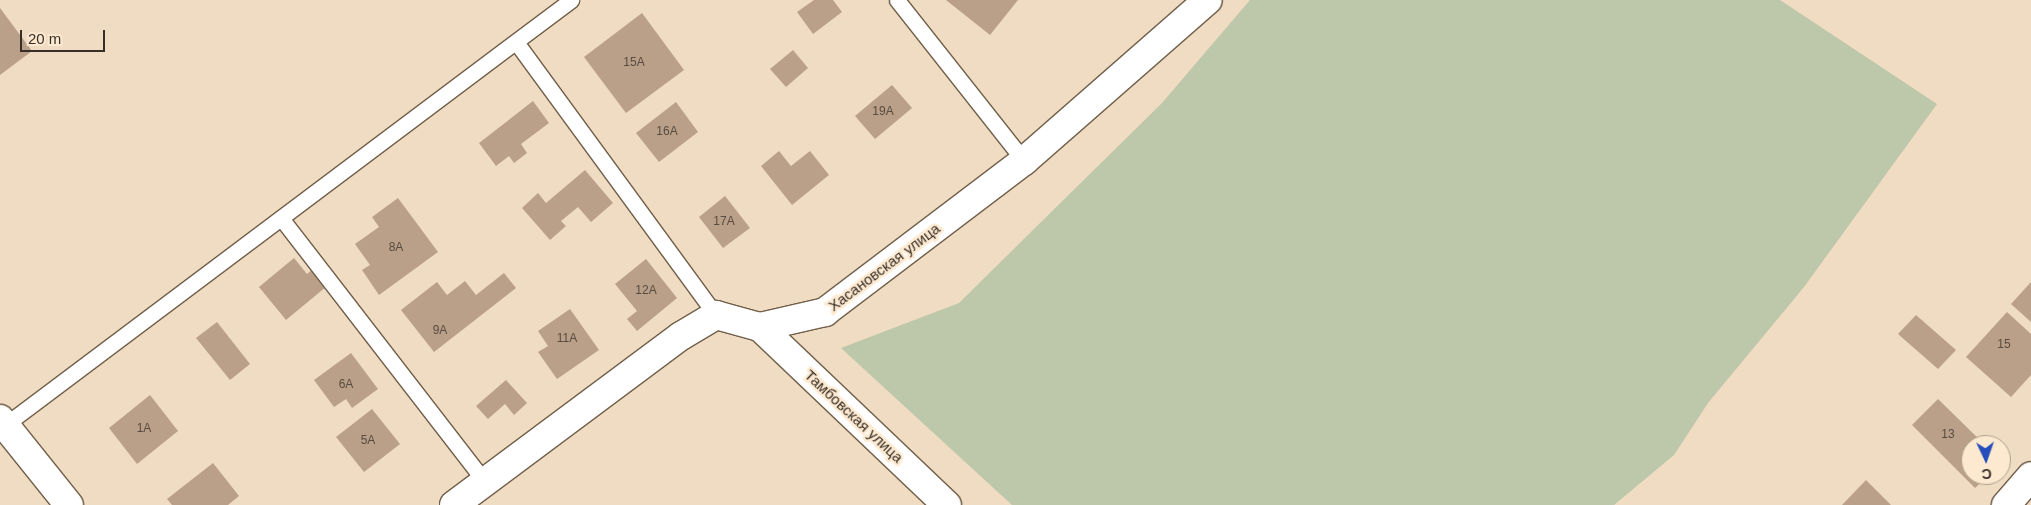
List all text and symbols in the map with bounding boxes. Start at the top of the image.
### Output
scale bar [22,20,108,52]
text: 20 m [28,30,61,47]
house number: 15А [623,56,645,70]
house number: 19А [872,105,894,119]
house number: 16А [656,125,678,139]
house number: 17А [713,215,735,229]
street label: Хасановская улица [825,219,943,315]
house number: 8А [389,241,403,255]
house number: 12А [635,284,657,298]
house number: 9А [433,324,447,338]
house number: 11А [557,332,577,346]
house number: 15 [1997,338,2011,352]
street label: Тамбовская улица [801,366,907,466]
house number: 6А [339,378,353,392]
house number: 1А [137,422,151,436]
house number: 13 [1941,428,1955,442]
house number: 5А [361,434,375,448]
north arrow [1961,435,2011,485]
text: С [1981,466,1992,482]

